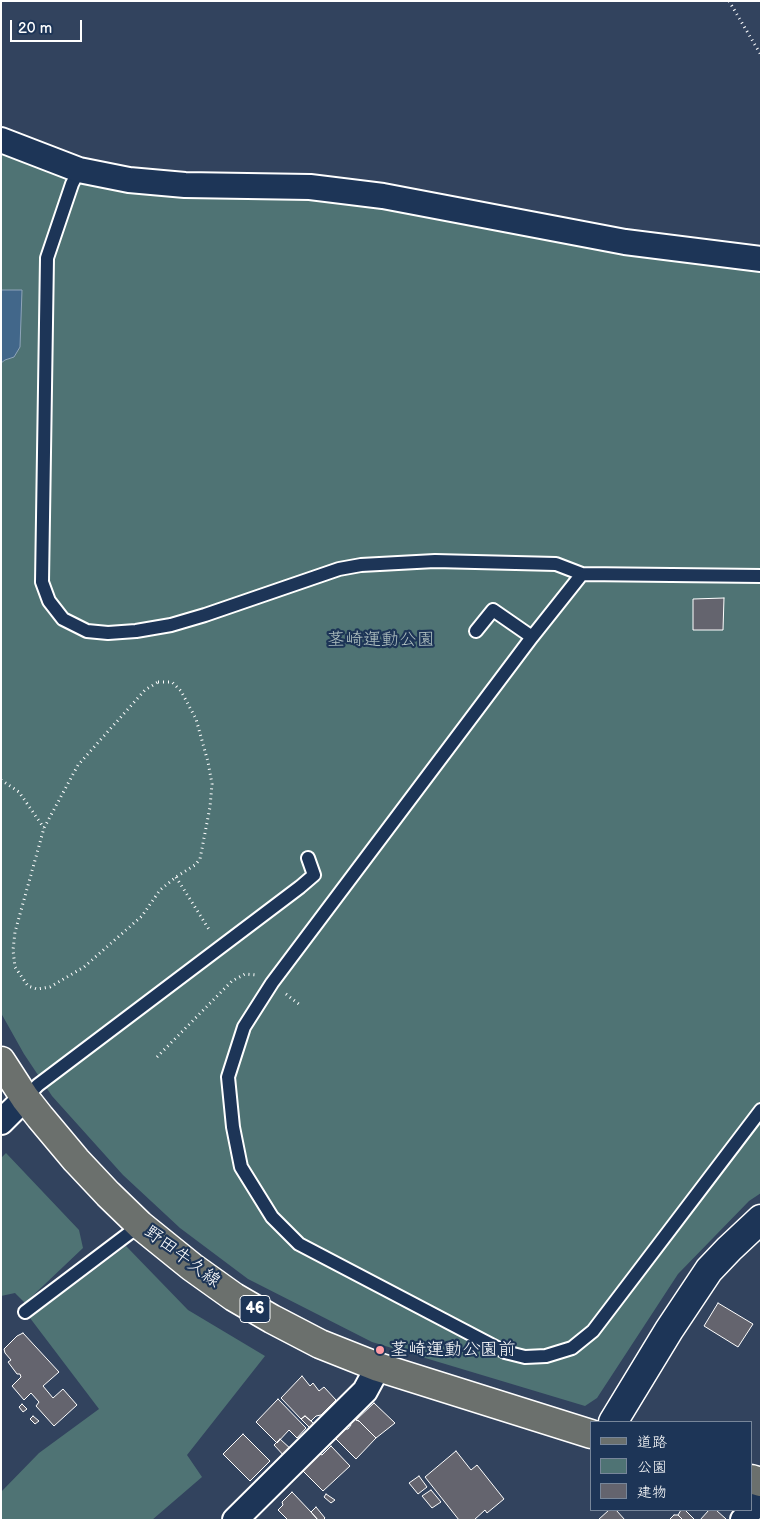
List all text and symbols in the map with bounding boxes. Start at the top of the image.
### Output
scale bar [12,10,85,42]
text: 20 m [18,19,52,38]
park label: 茎崎運動公園 [327,629,435,651]
street label: 野田牛久線 [140,1221,224,1293]
road number: 46 [240,1296,270,1322]
place label: 茎崎運動公園前 [390,1339,516,1361]
marker: 茎崎運動公園前 [374,1344,386,1356]
legend [590,1421,752,1511]
text: 道路 [637,1433,667,1452]
text: 公園 [637,1458,667,1477]
text: 建物 [637,1483,667,1502]

